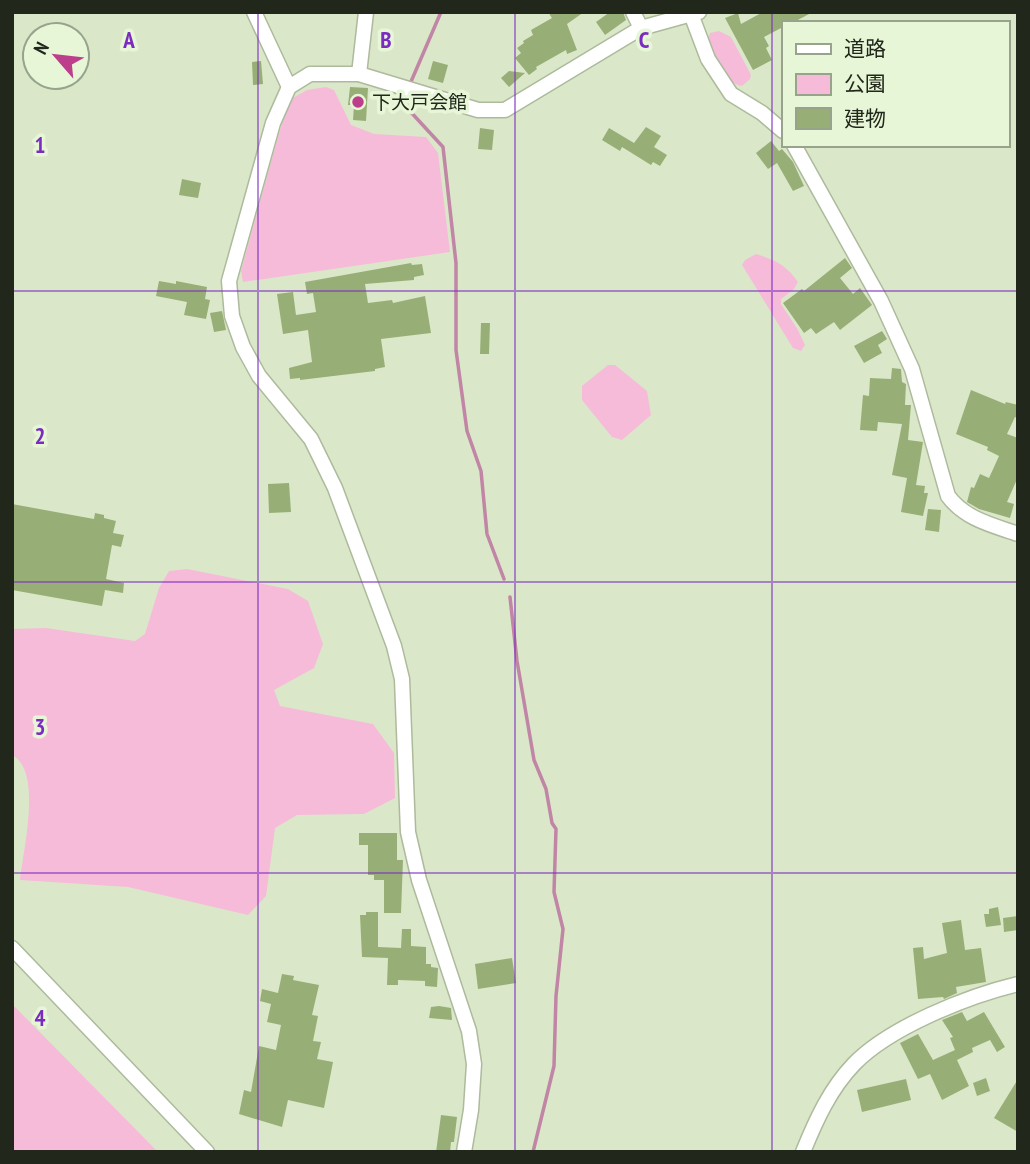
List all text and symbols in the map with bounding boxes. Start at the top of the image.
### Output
north arrow [21,21,91,91]
legend [782,21,1009,147]
text: A [122,25,135,54]
text: B [380,25,392,54]
text: C [639,25,650,54]
text: 道路 [844,35,886,62]
text: N [28,38,54,58]
text: 公園 [844,70,886,97]
place label: 下大戸会館 [372,90,467,114]
marker: 下大戸会館 [350,94,366,110]
text: 建物 [844,105,886,132]
text: 1 [35,130,46,159]
text: 2 [35,421,46,450]
text: 3 [35,712,46,741]
text: 4 [35,1003,46,1032]

